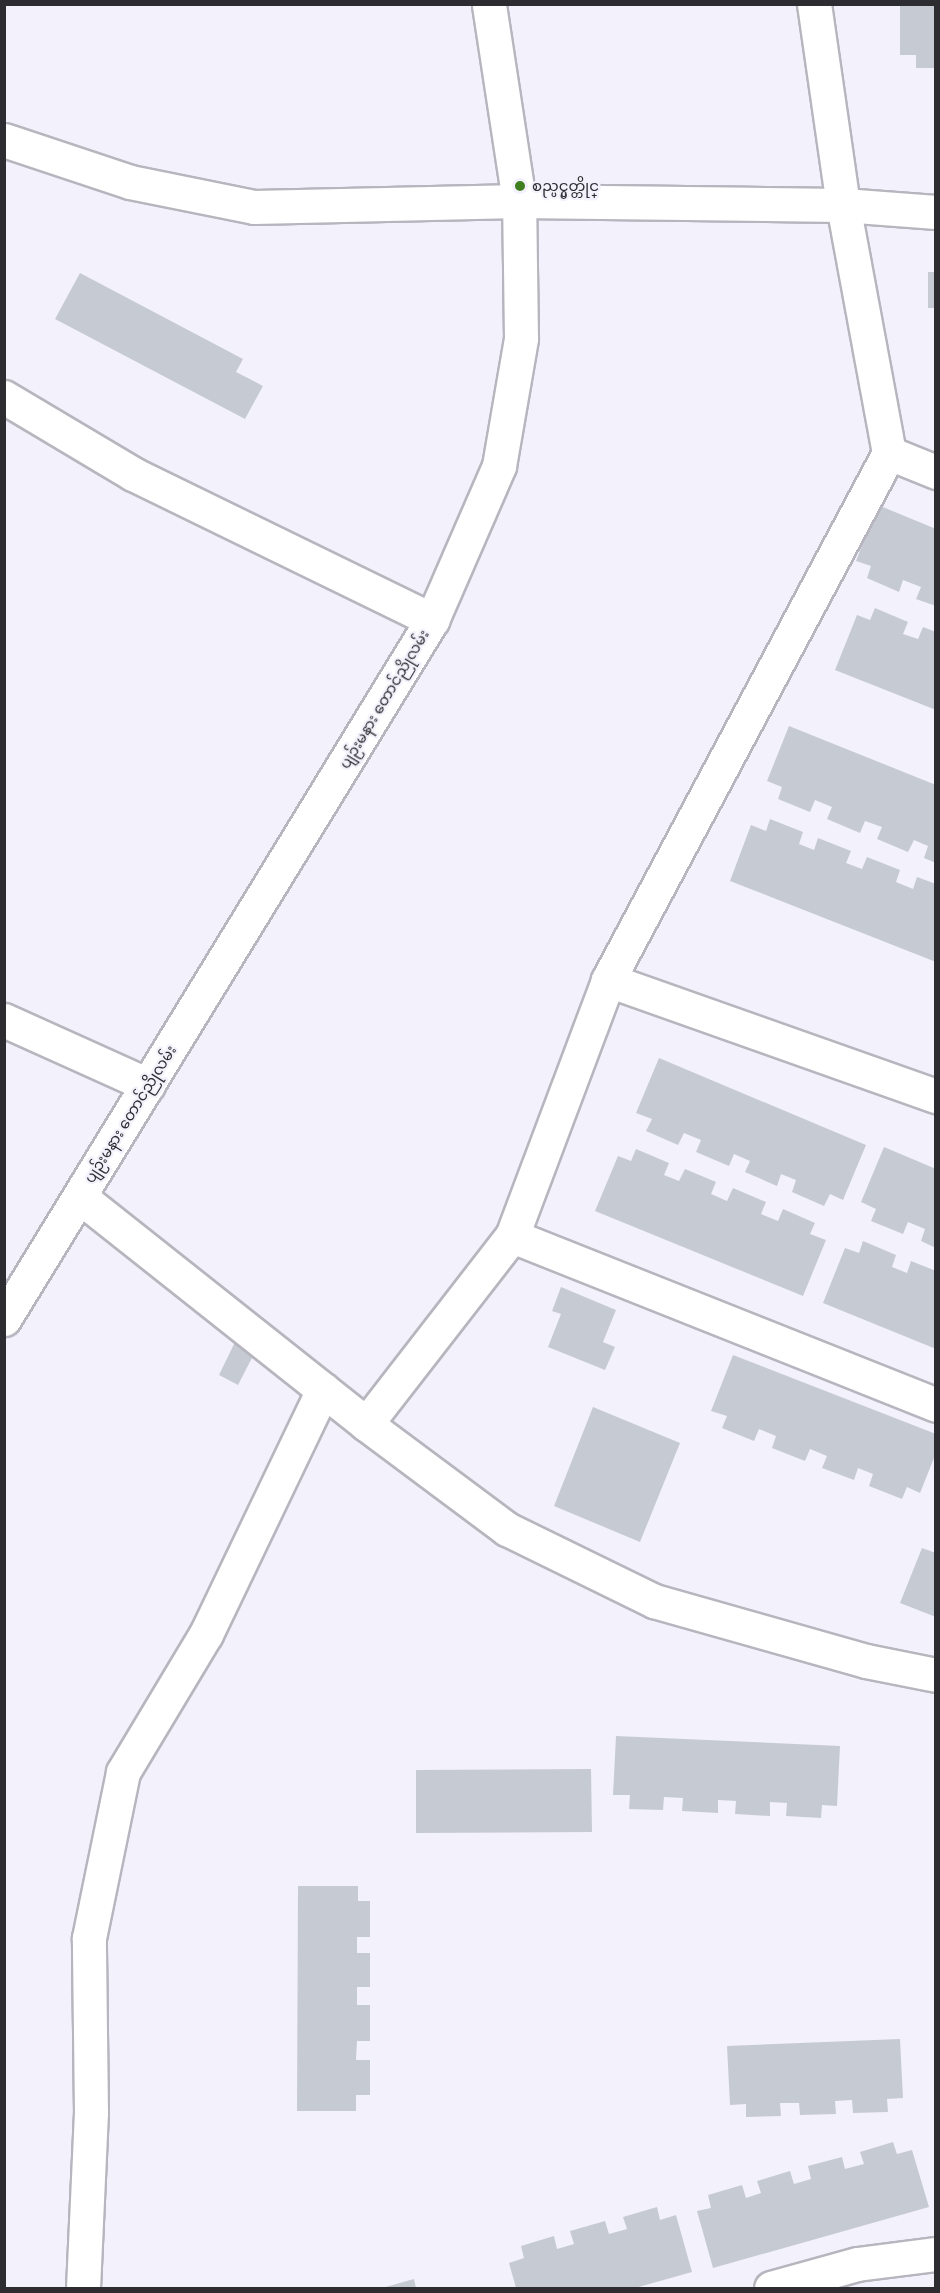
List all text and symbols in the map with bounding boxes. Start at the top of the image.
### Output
place label: စည္ပင္မွတ္တိုင္ [532,177,599,195]
marker: စည္ပင္မွတ္တိုင္ [513,179,527,193]
street label: ပျဉ်းမနား တောင်ညိုလမ်း [335,626,433,772]
street label: ပျဉ်းမနား တောင်ညိုလမ်း [80,1042,180,1186]

